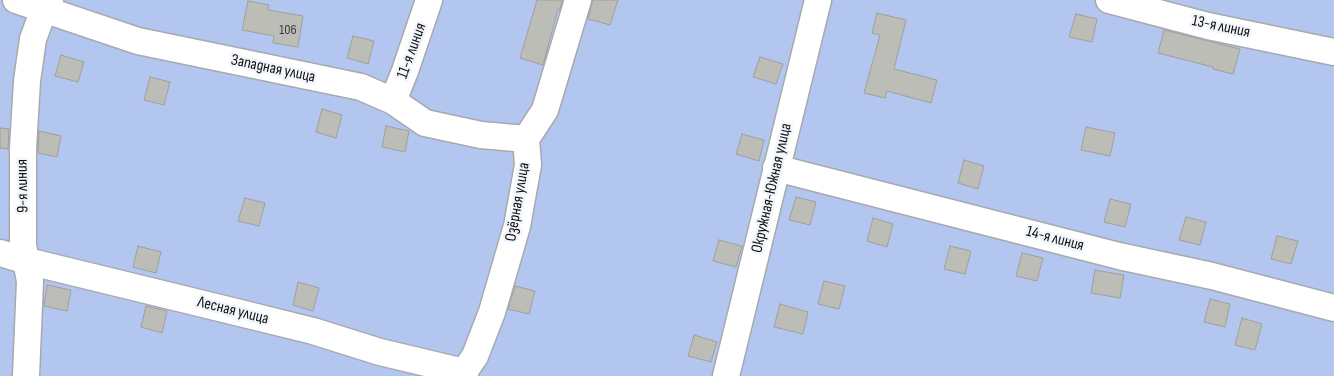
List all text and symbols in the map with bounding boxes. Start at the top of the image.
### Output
street label: 13-я линия [1190,11,1252,43]
street label: 11-я линия [393,21,431,81]
house number: 106 [279,22,297,38]
street label: Западная улица [229,51,317,87]
street label: Окружная-Южная улица [748,121,796,255]
street label: 9-я линия [13,159,33,213]
street label: Озёрная улица [502,161,534,243]
street label: 14-я линия [1024,222,1086,256]
street label: Лесная улица [195,293,271,329]

